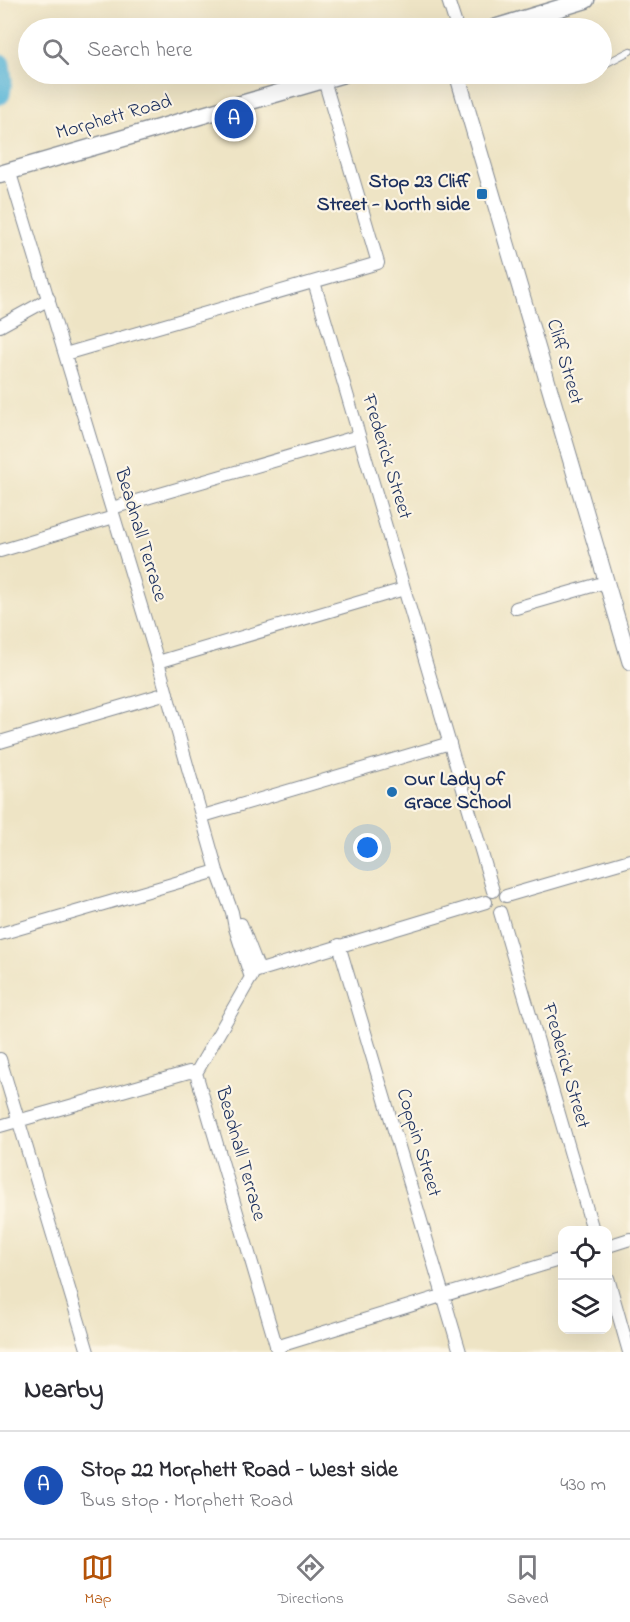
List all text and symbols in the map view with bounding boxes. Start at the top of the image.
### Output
search box [18,18,612,84]
icon: search [39,35,72,68]
text: Search here [87,35,192,67]
street label: Morphett Road [53,88,175,148]
pin: A [214,96,254,142]
place label: Stop 23 Cliff Street - North side [317,168,471,220]
marker: Stop 23 Cliff Street - North side [475,187,489,201]
street label: Cliff Street [538,316,590,408]
street label: Frederick Street [353,390,419,523]
street label: Beadnall Terrace [106,464,174,605]
place label: Our Lady of Grace School [404,766,511,818]
marker: Our Lady of Grace School [385,785,399,799]
your location [353,833,382,862]
street label: Frederick Street [533,999,597,1133]
street label: Beadnall Terrace [207,1083,273,1225]
street label: Coppin Street [388,1085,448,1201]
map controls [558,1226,612,1334]
button: locate [558,1226,612,1280]
button: layers [558,1280,612,1334]
text: Nearby [24,1372,103,1410]
text: Stop 22 Morphett Road - West side [81,1455,398,1487]
text: A [37,1471,50,1500]
text: 430 m [560,1471,606,1500]
text: Bus stop · Morphett Road [81,1487,293,1516]
tab: Map [81,1551,114,1611]
tab: Directions [277,1551,344,1611]
tab: Saved [507,1551,549,1611]

